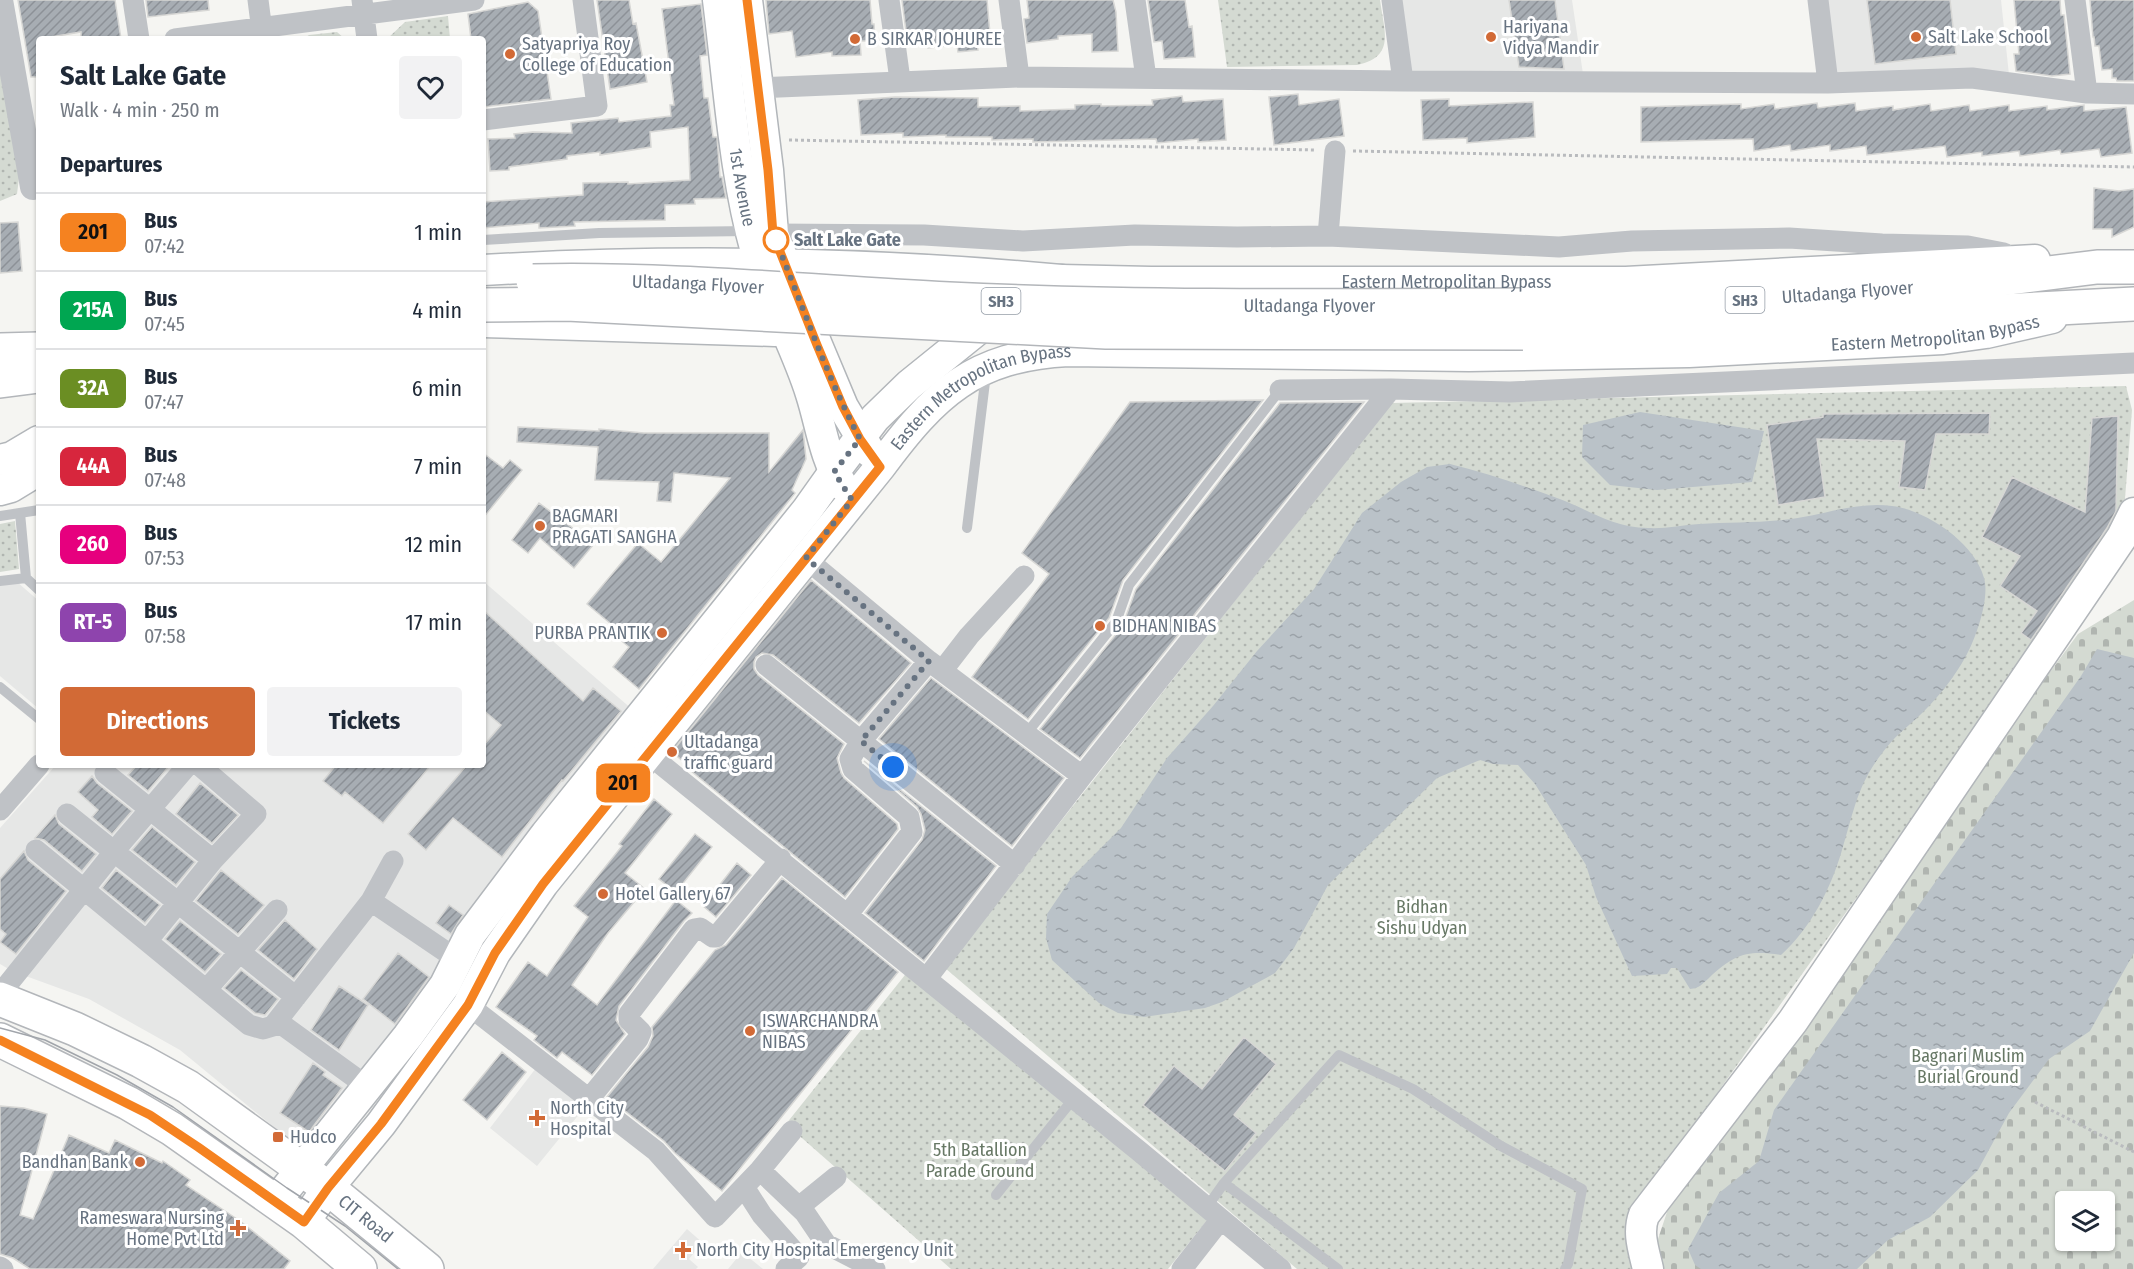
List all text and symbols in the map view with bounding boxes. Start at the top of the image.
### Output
place label: Hariyana Vidya Mandir [1503,16,1599,59]
place label: Salt Lake School [1928,26,2049,48]
place label: B SIRKAR JOHUREE [867,28,1002,50]
marker: Hariyana Vidya Mandir [1484,30,1498,44]
marker: Salt Lake School [1909,30,1923,44]
marker: B SIRKAR JOHUREE [848,32,862,46]
place label: Satyapriya Roy College of Education [522,33,672,76]
marker: Satyapriya Roy College of Education [503,47,517,61]
button: heart [399,56,462,119]
text: Salt Lake Gate [60,59,226,92]
text: Walk · 4 min · 250 m [60,98,220,122]
street label: 1st Avenue [725,147,760,229]
text: Departures [60,151,162,178]
text: Bus [144,207,177,234]
text: 201 [78,219,108,245]
text: 1 min [414,219,462,246]
marker: Salt Lake Gate [763,227,789,253]
place label: Salt Lake Gate [794,229,901,251]
text: 07:42 [144,234,185,258]
street label: Ultadanga Flyover [632,270,765,299]
street label: Eastern Metropolitan Bypass [1342,271,1552,293]
street label: Ultadanga Flyover [1781,276,1915,308]
text: Bus [144,285,177,312]
road number: SH3 [1726,287,1764,313]
road number: SH3 [982,288,1020,314]
street label: Ultadanga Flyover [1243,295,1376,317]
text: 215A [73,297,113,323]
text: 4 min [412,297,462,324]
street label: Eastern Metropolitan Bypass [1830,310,2042,356]
text: 07:45 [144,312,185,336]
street label: Eastern Metropolitan Bypass [886,340,1072,455]
text: Bus [144,363,177,390]
text: 32A [78,375,108,401]
text: 6 min [412,375,462,402]
text: 07:47 [144,390,184,414]
text: Bus [144,441,177,468]
text: 44A [77,453,110,479]
text: 7 min [414,453,462,480]
text: 07:48 [144,468,186,492]
place label: BAGMARI PRAGATI SANGHA [552,505,677,548]
text: Bus [144,519,177,546]
marker: BAGMARI PRAGATI SANGHA [533,519,547,533]
text: 260 [77,531,109,557]
text: 12 min [404,531,462,558]
text: 07:53 [144,546,185,570]
text: Bus [144,597,177,624]
text: RT-5 [74,609,112,635]
text: 17 min [405,609,462,636]
place label: BIDHAN NIBAS [1112,615,1216,637]
marker: BIDHAN NIBAS [1093,619,1107,633]
place label: PURBA PRANTIK [535,622,650,644]
text: 07:58 [144,624,186,648]
marker: PURBA PRANTIK [655,626,669,640]
button: Directions [60,687,255,756]
button: Tickets [267,687,462,756]
place label: Ultadanga traffic guard [684,731,773,774]
marker: Ultadanga traffic guard [665,745,679,759]
your location [878,752,908,782]
line badge: 201 [588,764,658,802]
text: 201 [608,770,638,796]
place label: Hotel Gallery 67 [615,883,731,905]
marker: Hotel Gallery 67 [596,887,610,901]
park label: Bidhan Sishu Udyan [1377,896,1467,939]
place label: ISWARCHANDRA NIBAS [762,1010,879,1053]
marker: ISWARCHANDRA NIBAS [743,1024,757,1038]
park label: Bagnari Muslim Burial Ground [1911,1045,2025,1088]
place label: North City Hospital [550,1097,624,1140]
marker: North City Hospital [528,1109,546,1127]
place label: Hudco [290,1126,337,1148]
marker: Hudco [271,1130,285,1144]
park label: 5th Batallion Parade Ground [926,1139,1034,1182]
place label: Bandhan Bank [22,1151,129,1173]
marker: Bandhan Bank [133,1155,147,1169]
street label: CIT Road [334,1190,397,1247]
map controls [2055,1191,2115,1251]
button: layers [2055,1191,2115,1251]
place label: Rameswara Nursing Home Pvt Ltd [80,1207,225,1250]
marker: Rameswara Nursing Home Pvt Ltd [229,1219,247,1237]
place label: North City Hospital Emergency Unit [696,1239,954,1261]
marker: North City Hospital Emergency Unit [674,1241,692,1259]

